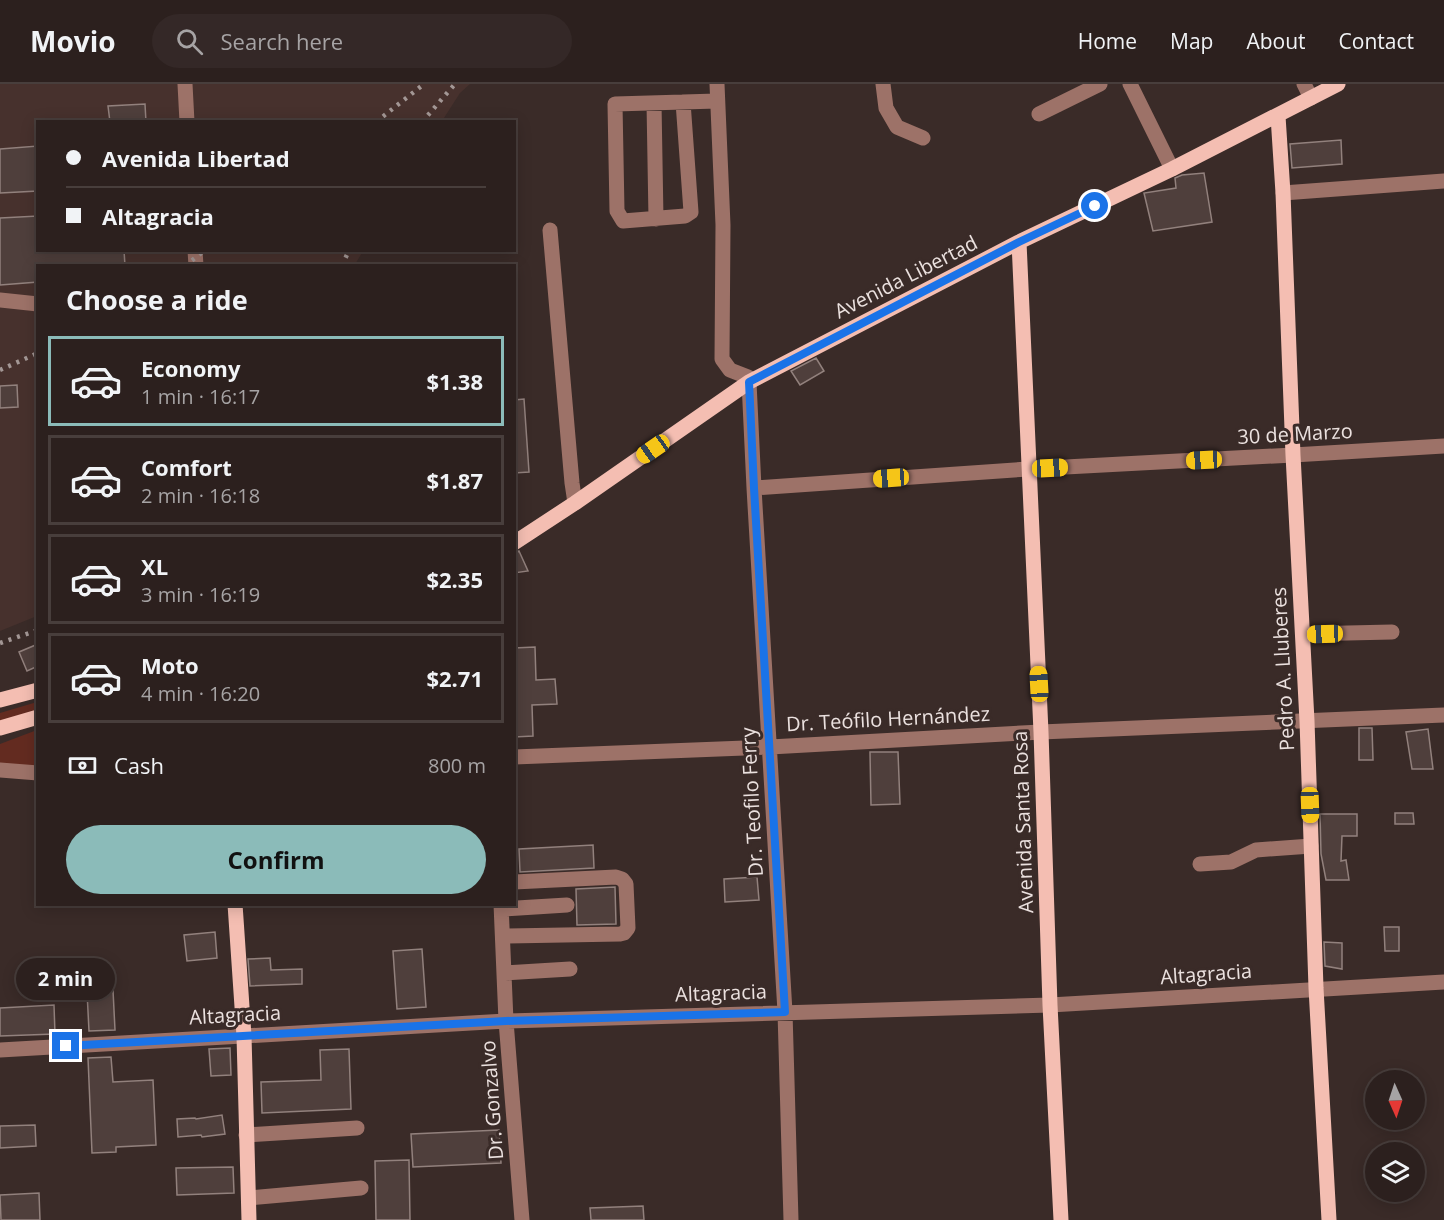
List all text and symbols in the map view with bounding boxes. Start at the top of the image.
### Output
search box [152,14,572,68]
text: Movio [30,22,116,60]
icon: search [173,25,206,58]
text: Search here [221,26,343,56]
text: Home [1078,27,1137,55]
text: Map [1170,27,1213,55]
text: About [1246,27,1306,55]
text: Contact [1339,27,1414,55]
text: Avenida Libertad [102,143,290,173]
route start [1081,192,1108,219]
text: Altagracia [102,201,214,231]
street label: Avenida Libertad [830,229,982,324]
text: Choose a ride [66,281,248,318]
text: Economy [141,353,240,383]
icon: car [69,354,123,408]
text: $1.38 [426,366,483,396]
text: 1 min · 16:17 [141,383,260,410]
street label: 30 de Marzo [1237,417,1353,450]
car [633,431,673,467]
car [1186,450,1222,470]
text: Comfort [141,452,232,482]
icon: car [69,453,123,507]
car [1032,458,1068,478]
text: $1.87 [426,465,483,495]
car [872,468,910,488]
text: 2 min · 16:18 [141,482,260,509]
text: XL [141,551,168,581]
icon: car [69,552,123,606]
text: $2.35 [426,564,483,594]
text: 3 min · 16:19 [141,581,260,608]
street label: Pedro A. Lluberes [1265,586,1300,752]
car [1307,624,1343,644]
text: Moto [141,650,199,680]
icon: car [69,651,123,705]
text: $2.71 [426,663,483,693]
car [1029,666,1049,702]
text: 4 min · 16:20 [141,680,260,707]
street label: Dr. Teófilo Hernández [785,700,991,737]
street label: Dr. Teofilo Ferry [734,726,769,877]
street label: Avenida Santa Rosa [1006,730,1039,914]
icon: cash [66,749,99,782]
text: Cash [114,750,164,780]
text: 800 m [428,752,486,779]
car [1300,787,1320,823]
button: Confirm [66,825,486,894]
street label: Altagracia [1159,957,1253,990]
callout: 2 min [16,959,116,1001]
text: 2 min [38,965,93,992]
street label: Altagracia [675,977,767,1008]
street label: Altagracia [188,999,282,1030]
route end [52,1032,79,1059]
street label: Dr. Gonzalvo [474,1039,509,1161]
north arrow [1365,1070,1425,1130]
map controls [1365,1070,1425,1202]
button: layers [1365,1142,1425,1202]

